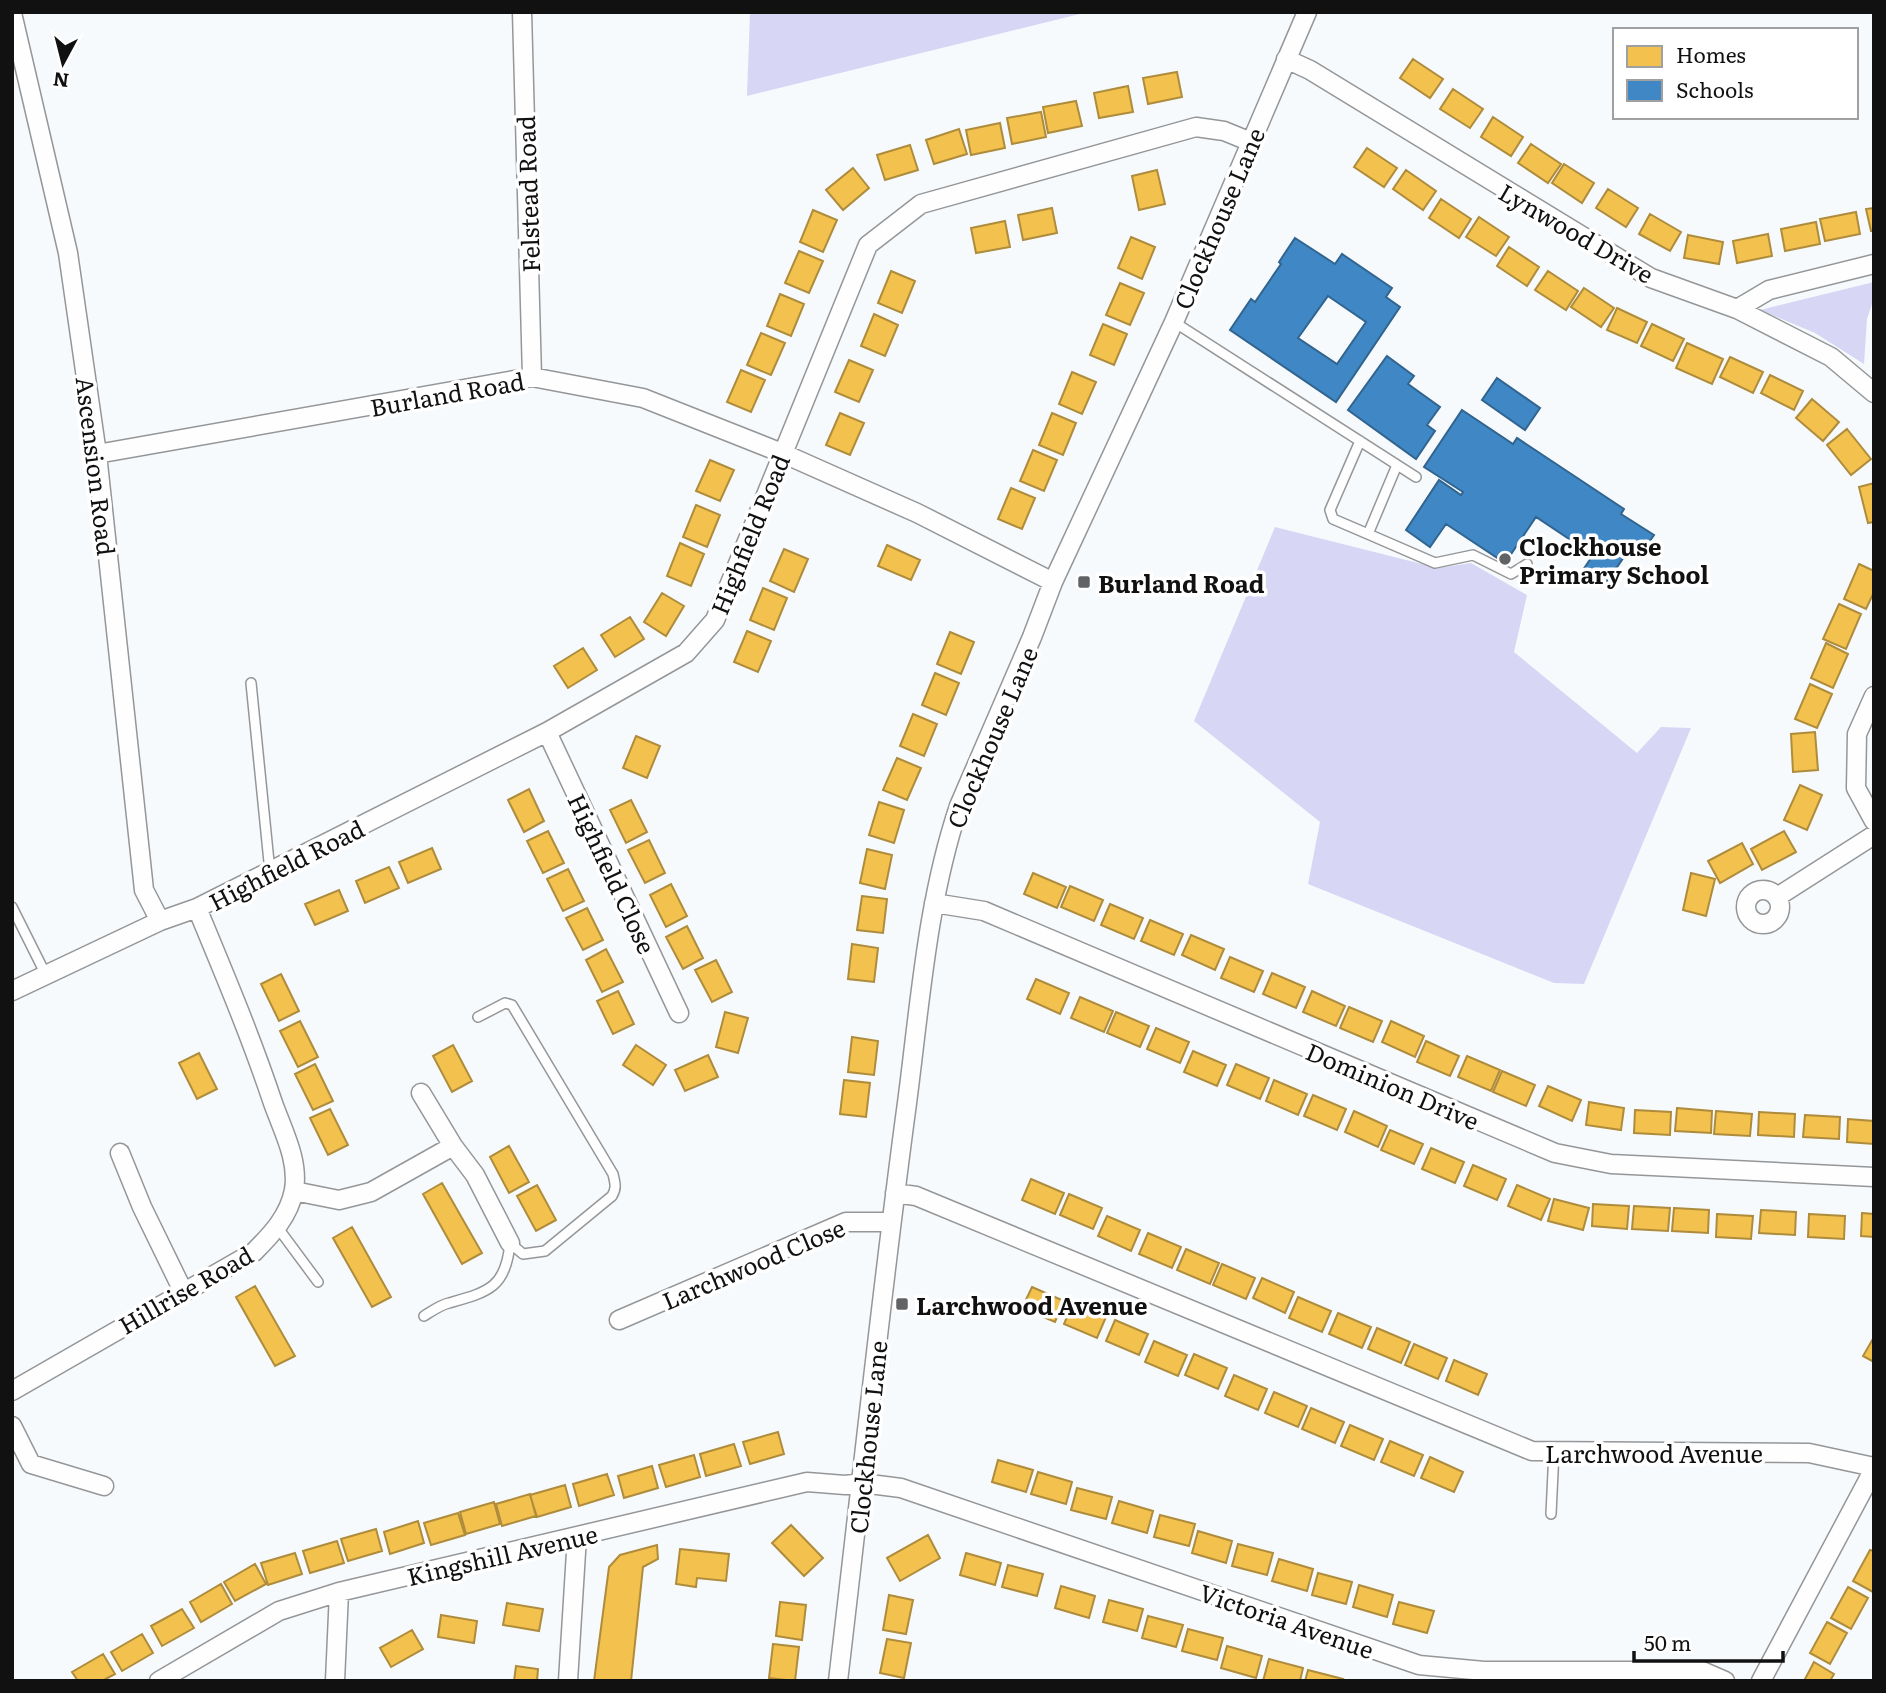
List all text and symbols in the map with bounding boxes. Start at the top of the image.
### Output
north arrow [28,28,98,98]
legend [1613,28,1858,119]
text: Homes [1676,38,1746,69]
text: N [51,66,70,96]
text: Schools [1676,73,1754,104]
street label: Felstead Road [507,115,547,273]
street label: Clockhouse Lane [1164,122,1272,314]
street label: Lynwood Drive [1493,173,1661,291]
street label: Burland Road [367,362,527,424]
street label: Ascension Road [69,375,125,558]
street label: Highfield Road [701,448,797,619]
place label: Clockhouse Primary School [1519,528,1709,591]
marker: Clockhouse Primary School [1497,551,1513,567]
place label: Burland Road [1098,565,1265,600]
marker: Burland Road [1076,574,1092,590]
street label: Clockhouse Lane [937,641,1045,833]
street label: Highfield Close [561,787,665,959]
street label: Highfield Road [202,810,370,918]
street label: Dominion Drive [1301,1033,1485,1137]
street label: Larchwood Close [656,1209,850,1317]
street label: Hillrise Road [111,1236,259,1342]
place label: Larchwood Avenue [916,1287,1148,1322]
marker: Larchwood Avenue [894,1296,910,1312]
street label: Clockhouse Lane [839,1339,895,1535]
street label: Larchwood Avenue [1545,1435,1763,1470]
street label: Kingshill Avenue [403,1515,601,1593]
street label: Victoria Avenue [1195,1574,1379,1666]
scale bar [1634,1620,1783,1664]
text: 50 m [1644,1626,1691,1657]

